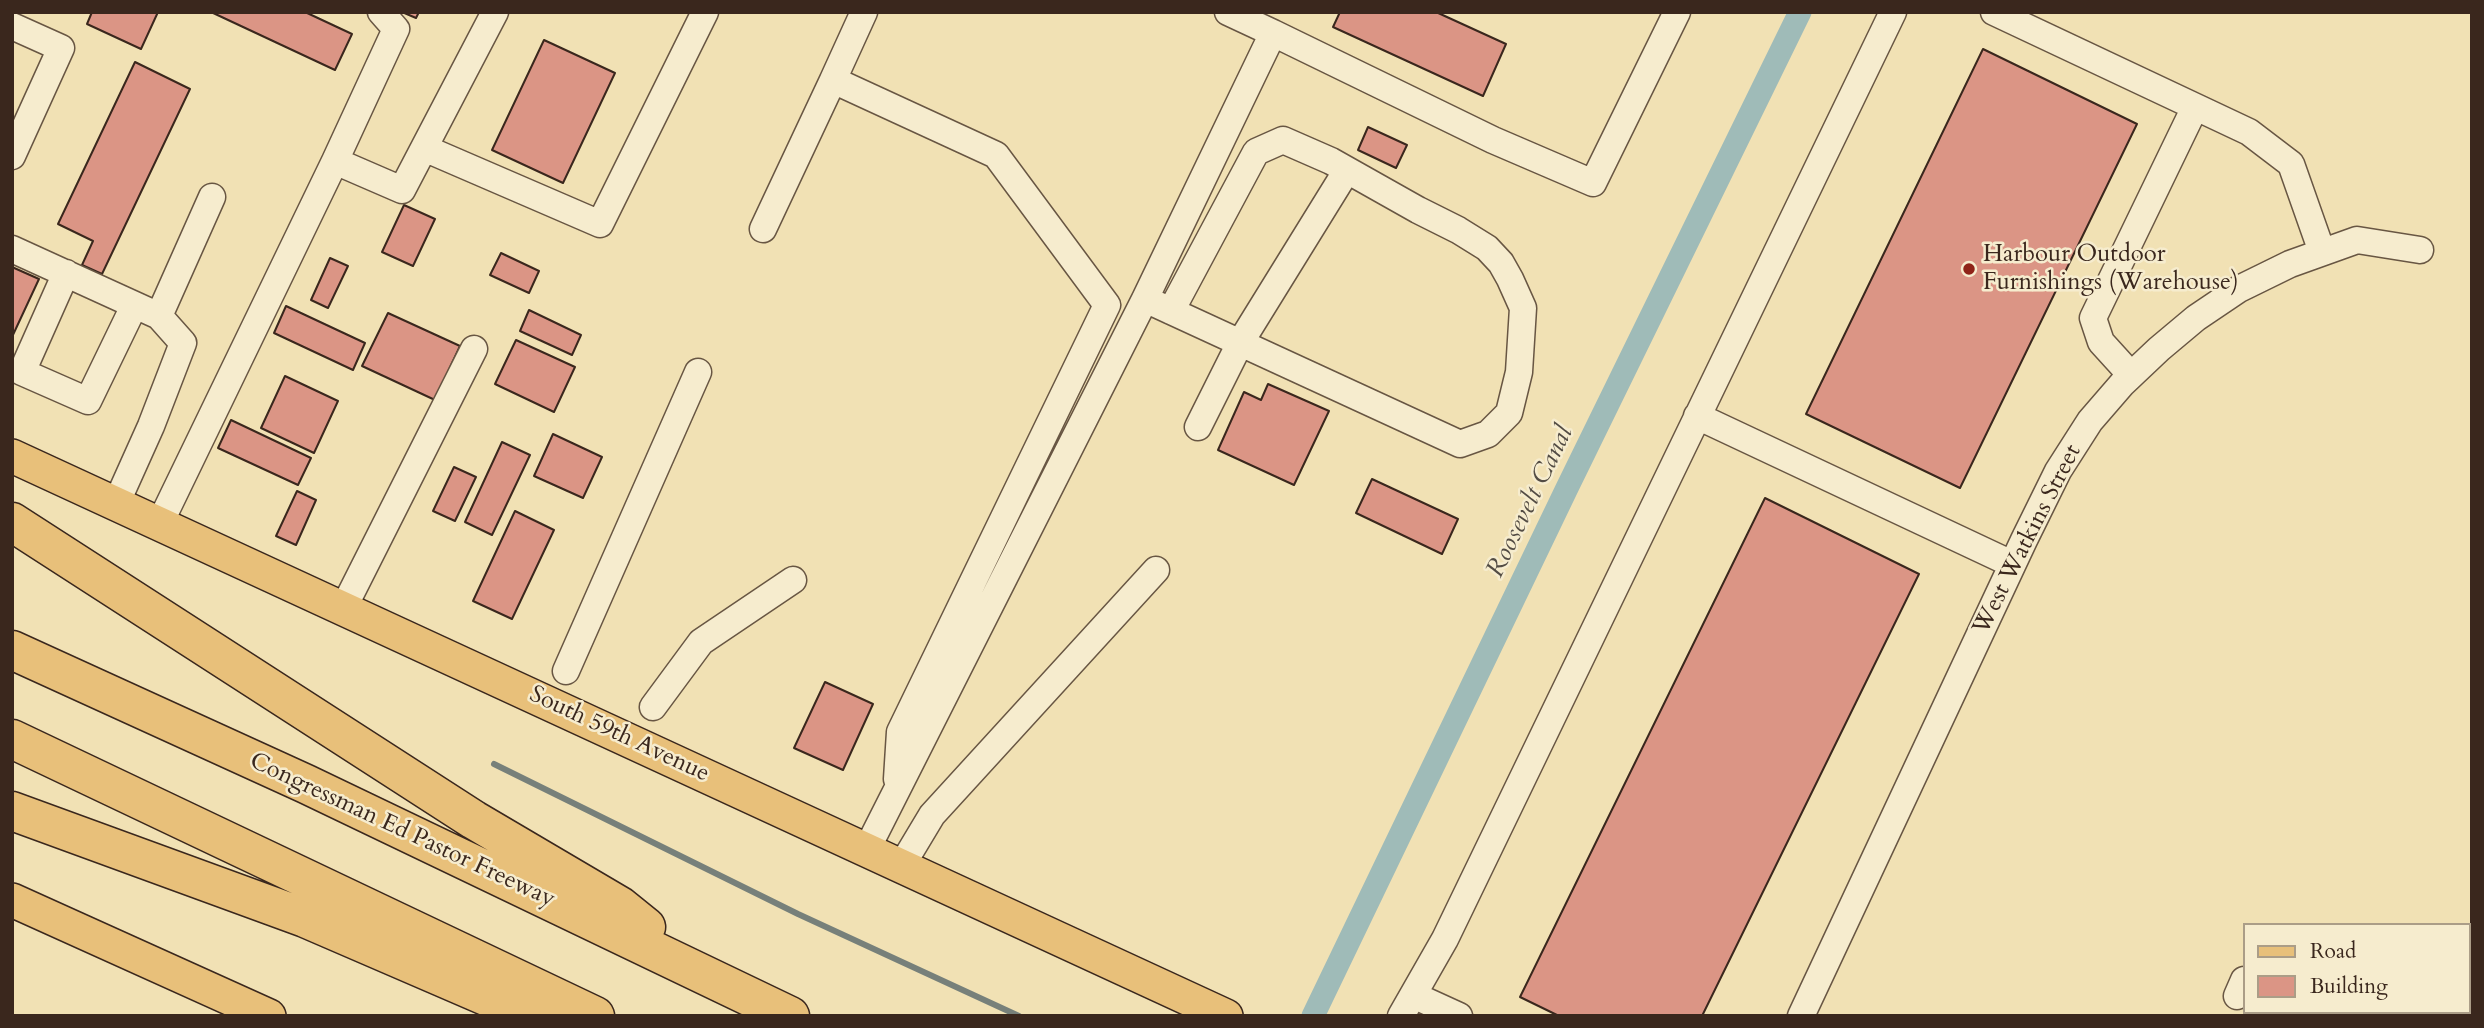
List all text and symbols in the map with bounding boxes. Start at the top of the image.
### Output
place label: Harbour Outdoor Furnishings (Warehouse) [1983,241,2239,297]
marker: Harbour Outdoor Furnishings (Warehouse) [1961,261,1977,277]
water label: Roosevelt Canal [1481,421,1581,583]
street label: West Watkins Street [1968,440,2088,640]
street label: South 59th Avenue [525,681,713,789]
street label: Congressman Ed Pastor Freeway [245,747,559,915]
legend [2242,923,2470,1014]
text: Road [2310,937,2356,966]
text: Building [2310,972,2388,1001]

